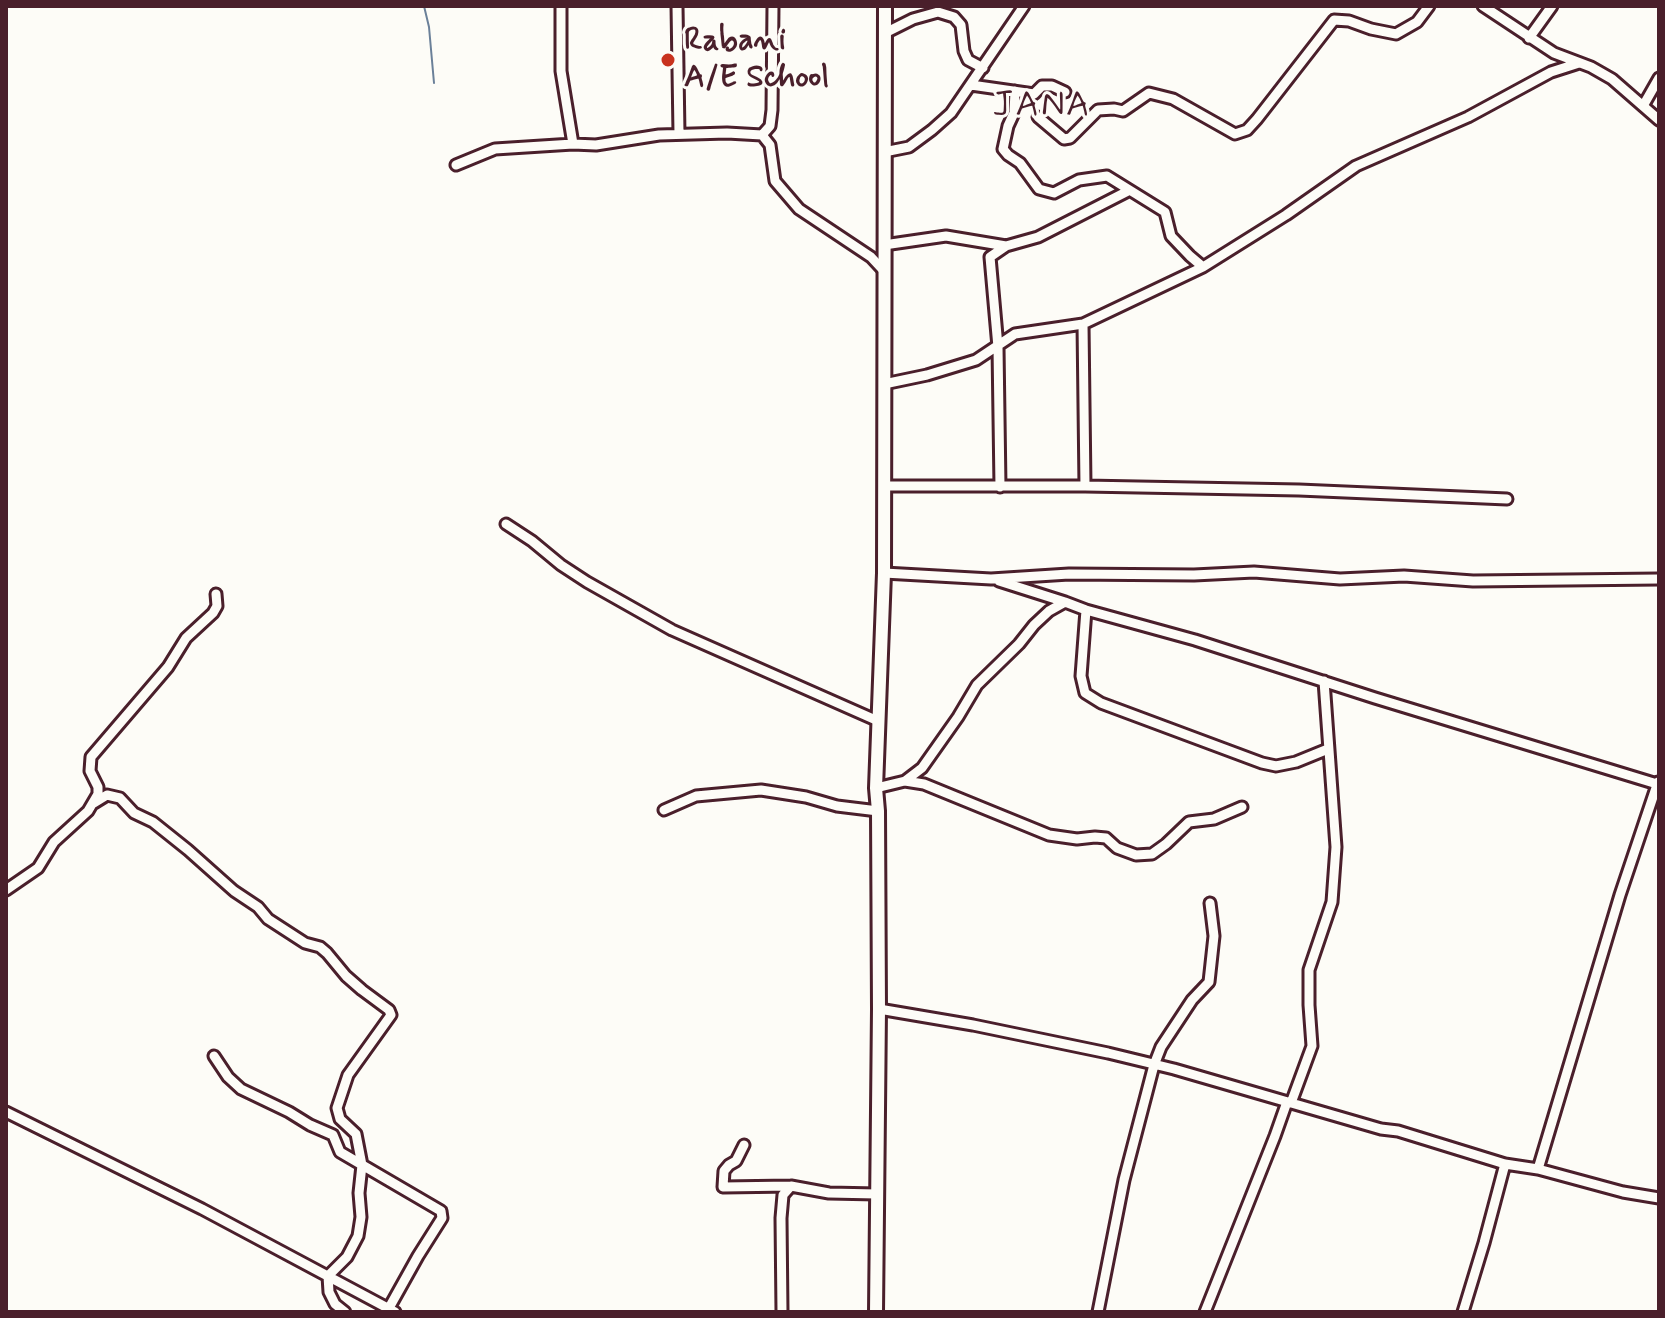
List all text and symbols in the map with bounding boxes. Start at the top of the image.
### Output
place label: Rabani A/E School [684,23,829,98]
marker: Rabani A/E School [659,51,677,69]
district label: JANA [993,85,1091,129]

